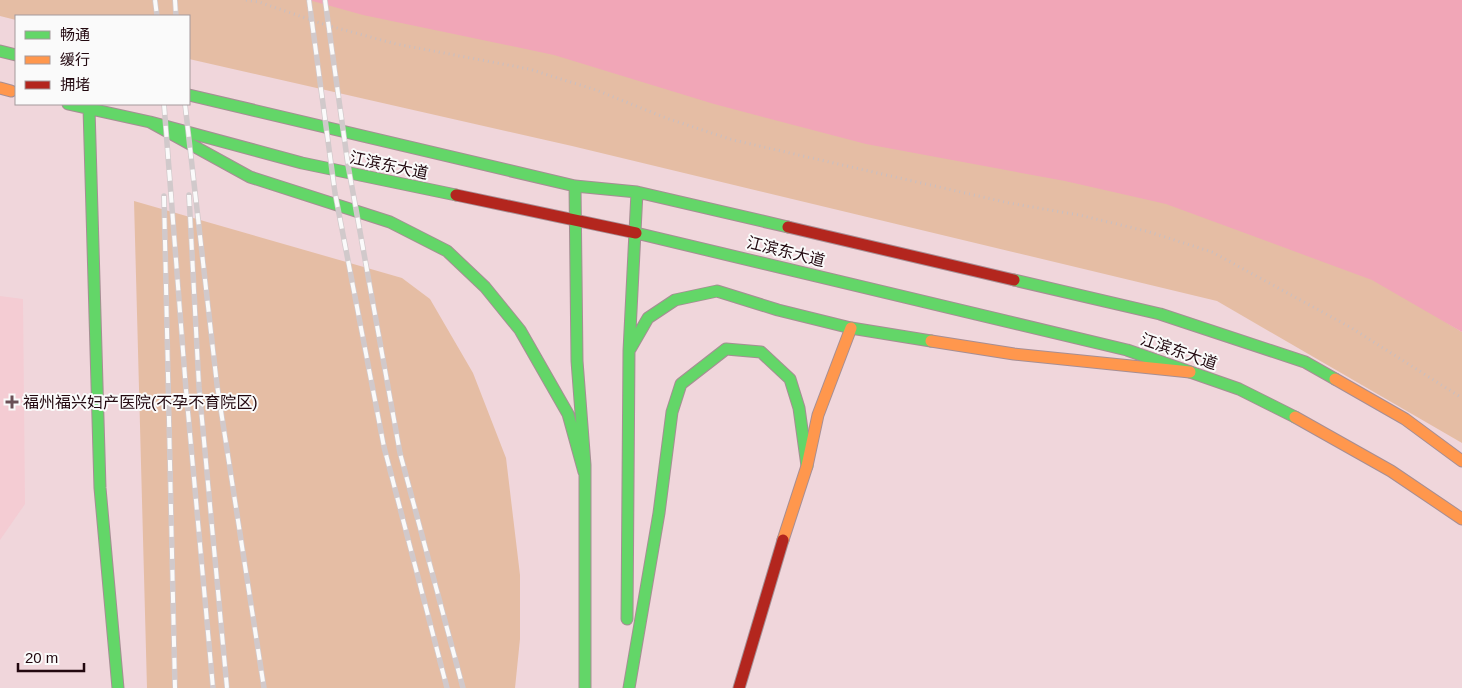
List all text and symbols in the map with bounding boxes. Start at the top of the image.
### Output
legend [15,15,190,105]
text: 畅通 [60,26,90,43]
text: 缓行 [60,51,90,68]
text: 拥堵 [60,76,90,93]
street label: 江滨东大道 [348,149,430,182]
street label: 江滨东大道 [745,234,827,269]
street label: 江滨东大道 [1138,330,1219,373]
place label: 福州福兴妇产医院(不孕不育院区) [23,394,258,411]
marker: 福州福兴妇产医院(不孕不育院区) [5,395,19,409]
scale bar [18,640,84,672]
text: 20 m [25,649,58,666]

